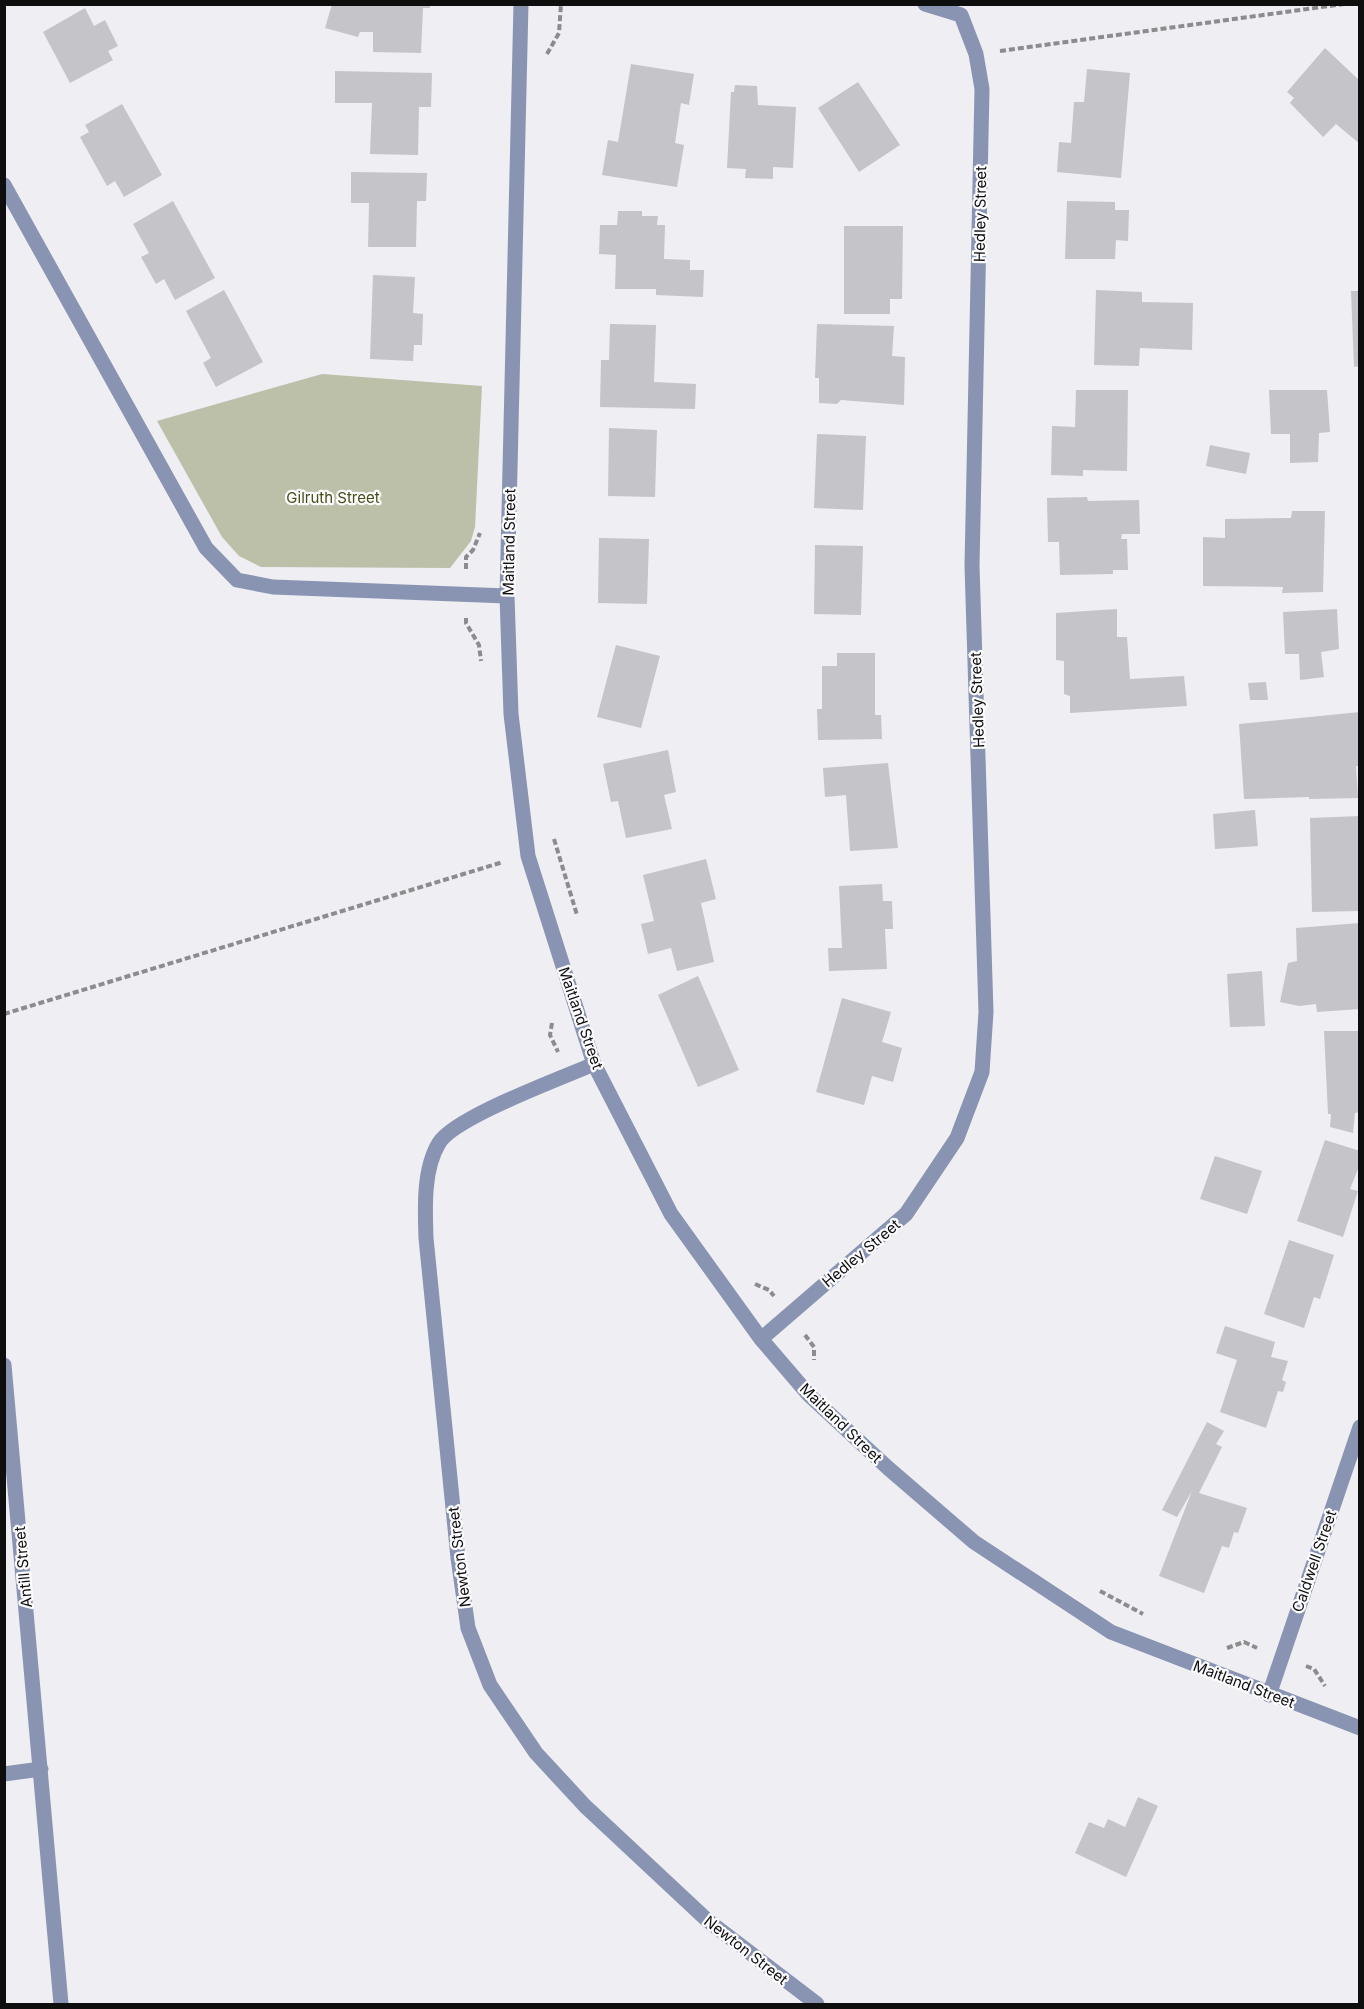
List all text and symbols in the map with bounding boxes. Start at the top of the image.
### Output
street label: Hedley Street [970,166,990,262]
park label: Gilruth Street [286,488,380,507]
street label: Maitland Street [499,488,519,596]
street label: Hedley Street [966,652,988,748]
street label: Maitland Street [555,964,607,1072]
street label: Hedley Street [818,1215,904,1291]
street label: Maitland Street [796,1379,886,1467]
street label: Newton Street [443,1506,475,1608]
street label: Caldwell Street [1288,1507,1340,1615]
street label: Antill Street [10,1525,36,1608]
street label: Maitland Street [1191,1656,1298,1712]
street label: Newton Street [700,1911,792,1989]

